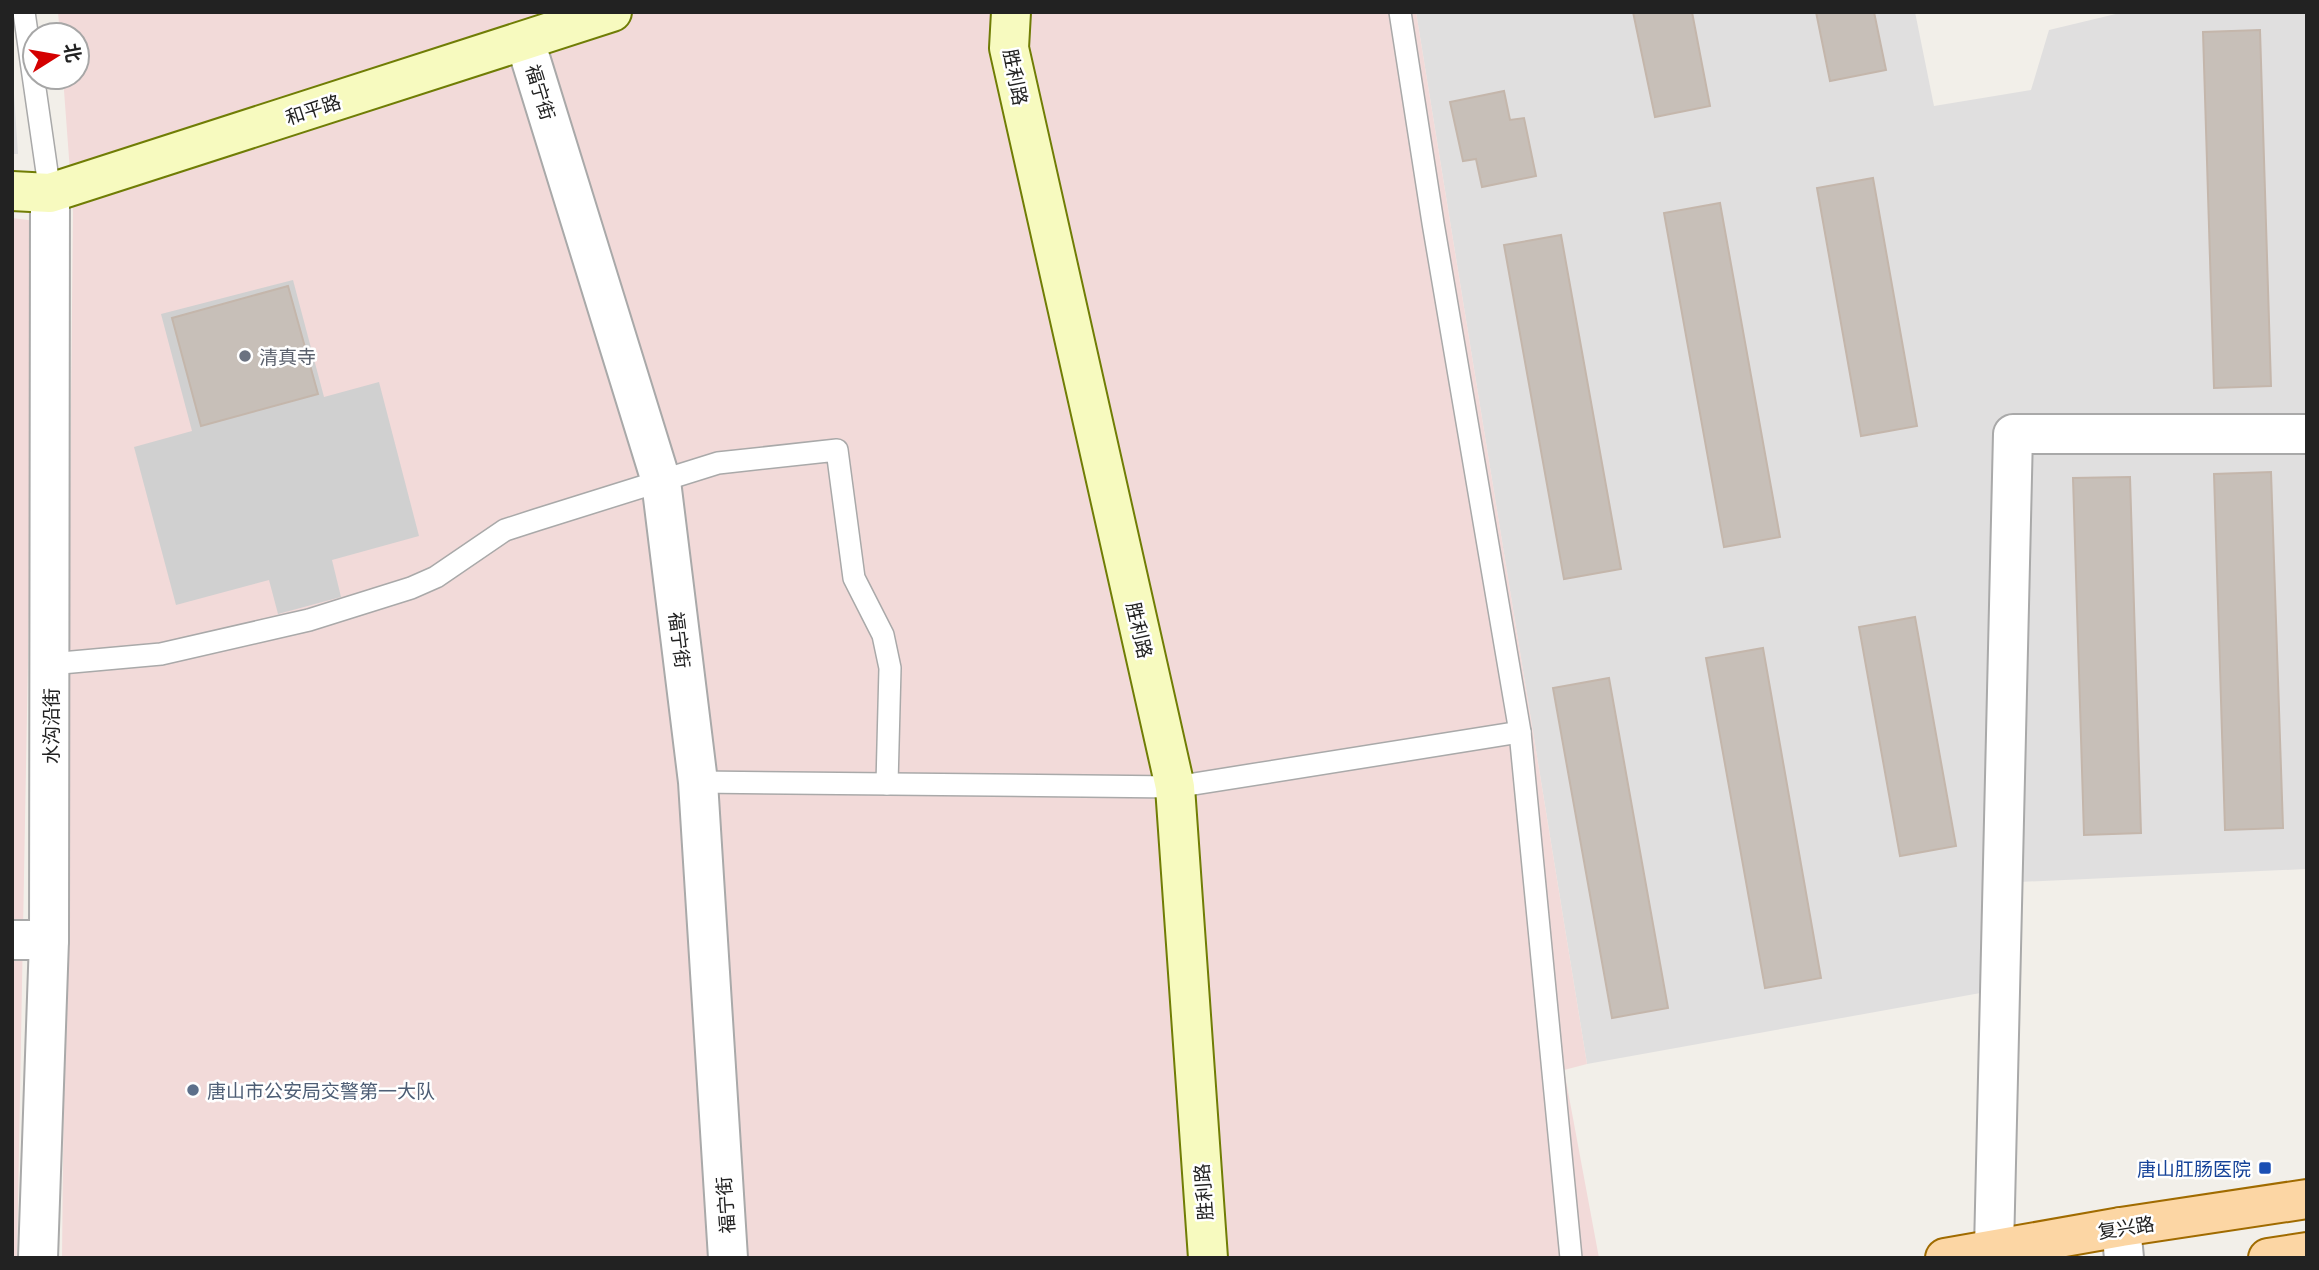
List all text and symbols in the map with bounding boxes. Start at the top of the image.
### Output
north arrow [21,21,91,91]
text: 北 [57,41,89,65]
street label: 胜利路 [996,46,1036,108]
street label: 福宁街 [519,60,563,124]
street label: 和平路 [281,86,345,132]
place label: 清真寺 [259,342,316,371]
marker: 清真寺 [237,348,253,364]
street label: 胜利路 [1119,599,1161,661]
street label: 福宁街 [662,610,698,670]
street label: 水沟沿街 [36,688,65,764]
place label: 唐山市公安局交警第一大队 [207,1076,435,1105]
marker: 唐山市公安局交警第一大队 [185,1082,201,1098]
place label: 唐山肛肠医院 [2137,1154,2251,1183]
marker: 唐山肛肠医院 [2257,1160,2273,1176]
street label: 胜利路 [1187,1163,1219,1221]
street label: 福宁街 [709,1176,741,1234]
street label: 复兴路 [2096,1208,2156,1246]

